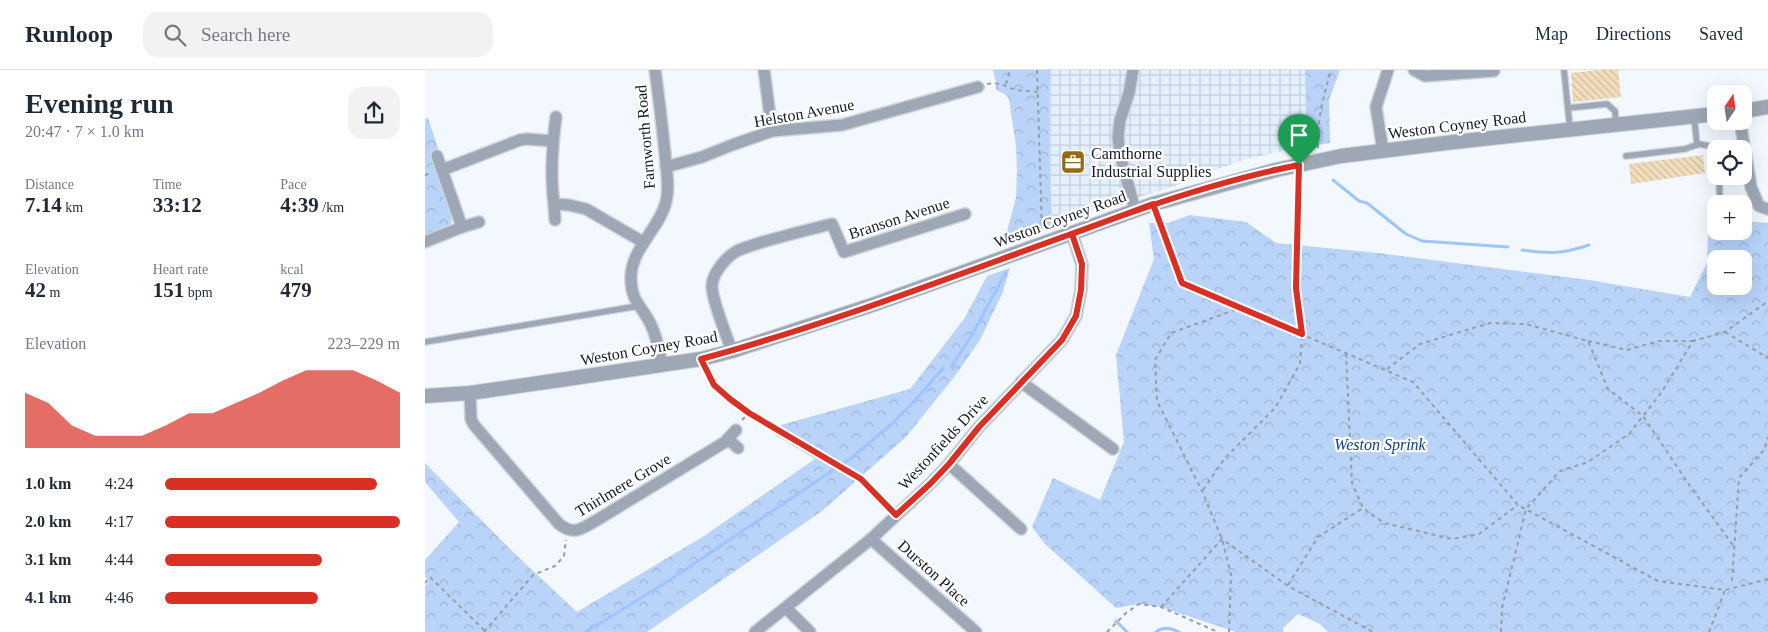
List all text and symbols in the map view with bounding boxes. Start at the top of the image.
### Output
search box [143,12,493,57]
text: Runloop [25,21,113,47]
icon: search [161,21,189,49]
text: Search here [201,24,290,45]
text: Map [1535,24,1568,44]
text: Directions [1596,24,1671,44]
text: Saved [1699,24,1743,44]
street label: Farnworth Road [632,84,658,190]
north arrow [1707,85,1753,130]
map controls [1707,85,1752,295]
button: share [348,87,400,139]
text: Evening run [25,88,174,119]
street label: Helston Avenue [753,96,855,130]
street label: Weston Coyney Road [1387,108,1527,143]
pin [1278,114,1320,165]
icon: arrive [1285,121,1313,149]
text: 20:47 · 7 × 1.0 km [25,123,144,140]
button: locate [1707,140,1752,185]
place label: Camthorne Industrial Supplies [1091,145,1211,181]
office icon: Camthorne Industrial Supplies [1060,149,1086,175]
text: Distance [25,177,74,192]
text: Time [153,177,182,192]
text: Pace [280,177,307,192]
street label: Weston Coyney Road [992,187,1129,252]
text: 7.14 [25,193,62,217]
text: 33:12 [153,193,202,217]
text: 4:39 [280,193,319,217]
street label: Branson Avenue [846,194,952,242]
button: + [1707,195,1752,240]
text: km [62,200,83,215]
text: /km [319,200,344,215]
button: − [1707,250,1752,295]
text: Elevation [25,262,79,277]
text: Heart rate [153,262,208,277]
text: kcal [280,262,304,277]
text: 42 [25,278,46,302]
text: 151 [153,278,184,302]
text: 479 [280,278,312,302]
text: m [46,285,60,300]
text: bpm [184,285,213,300]
street label: Weston Coyney Road [579,328,719,369]
text: Elevation [25,335,86,352]
text: 223–229 m [328,335,400,352]
street label: Westonfields Drive [895,391,991,493]
park label: Weston Sprink [1334,436,1427,454]
street label: Thirlmere Grove [572,450,674,520]
text: 1.0 km [25,475,71,492]
text: 4:24 [105,475,133,492]
text: 2.0 km [25,513,71,530]
text: 4:17 [105,513,133,530]
street label: Durston Place [895,537,973,609]
text: 3.1 km [25,551,71,568]
text: 4:44 [105,551,133,568]
text: 4.1 km [25,589,71,606]
text: 4:46 [105,589,133,606]

